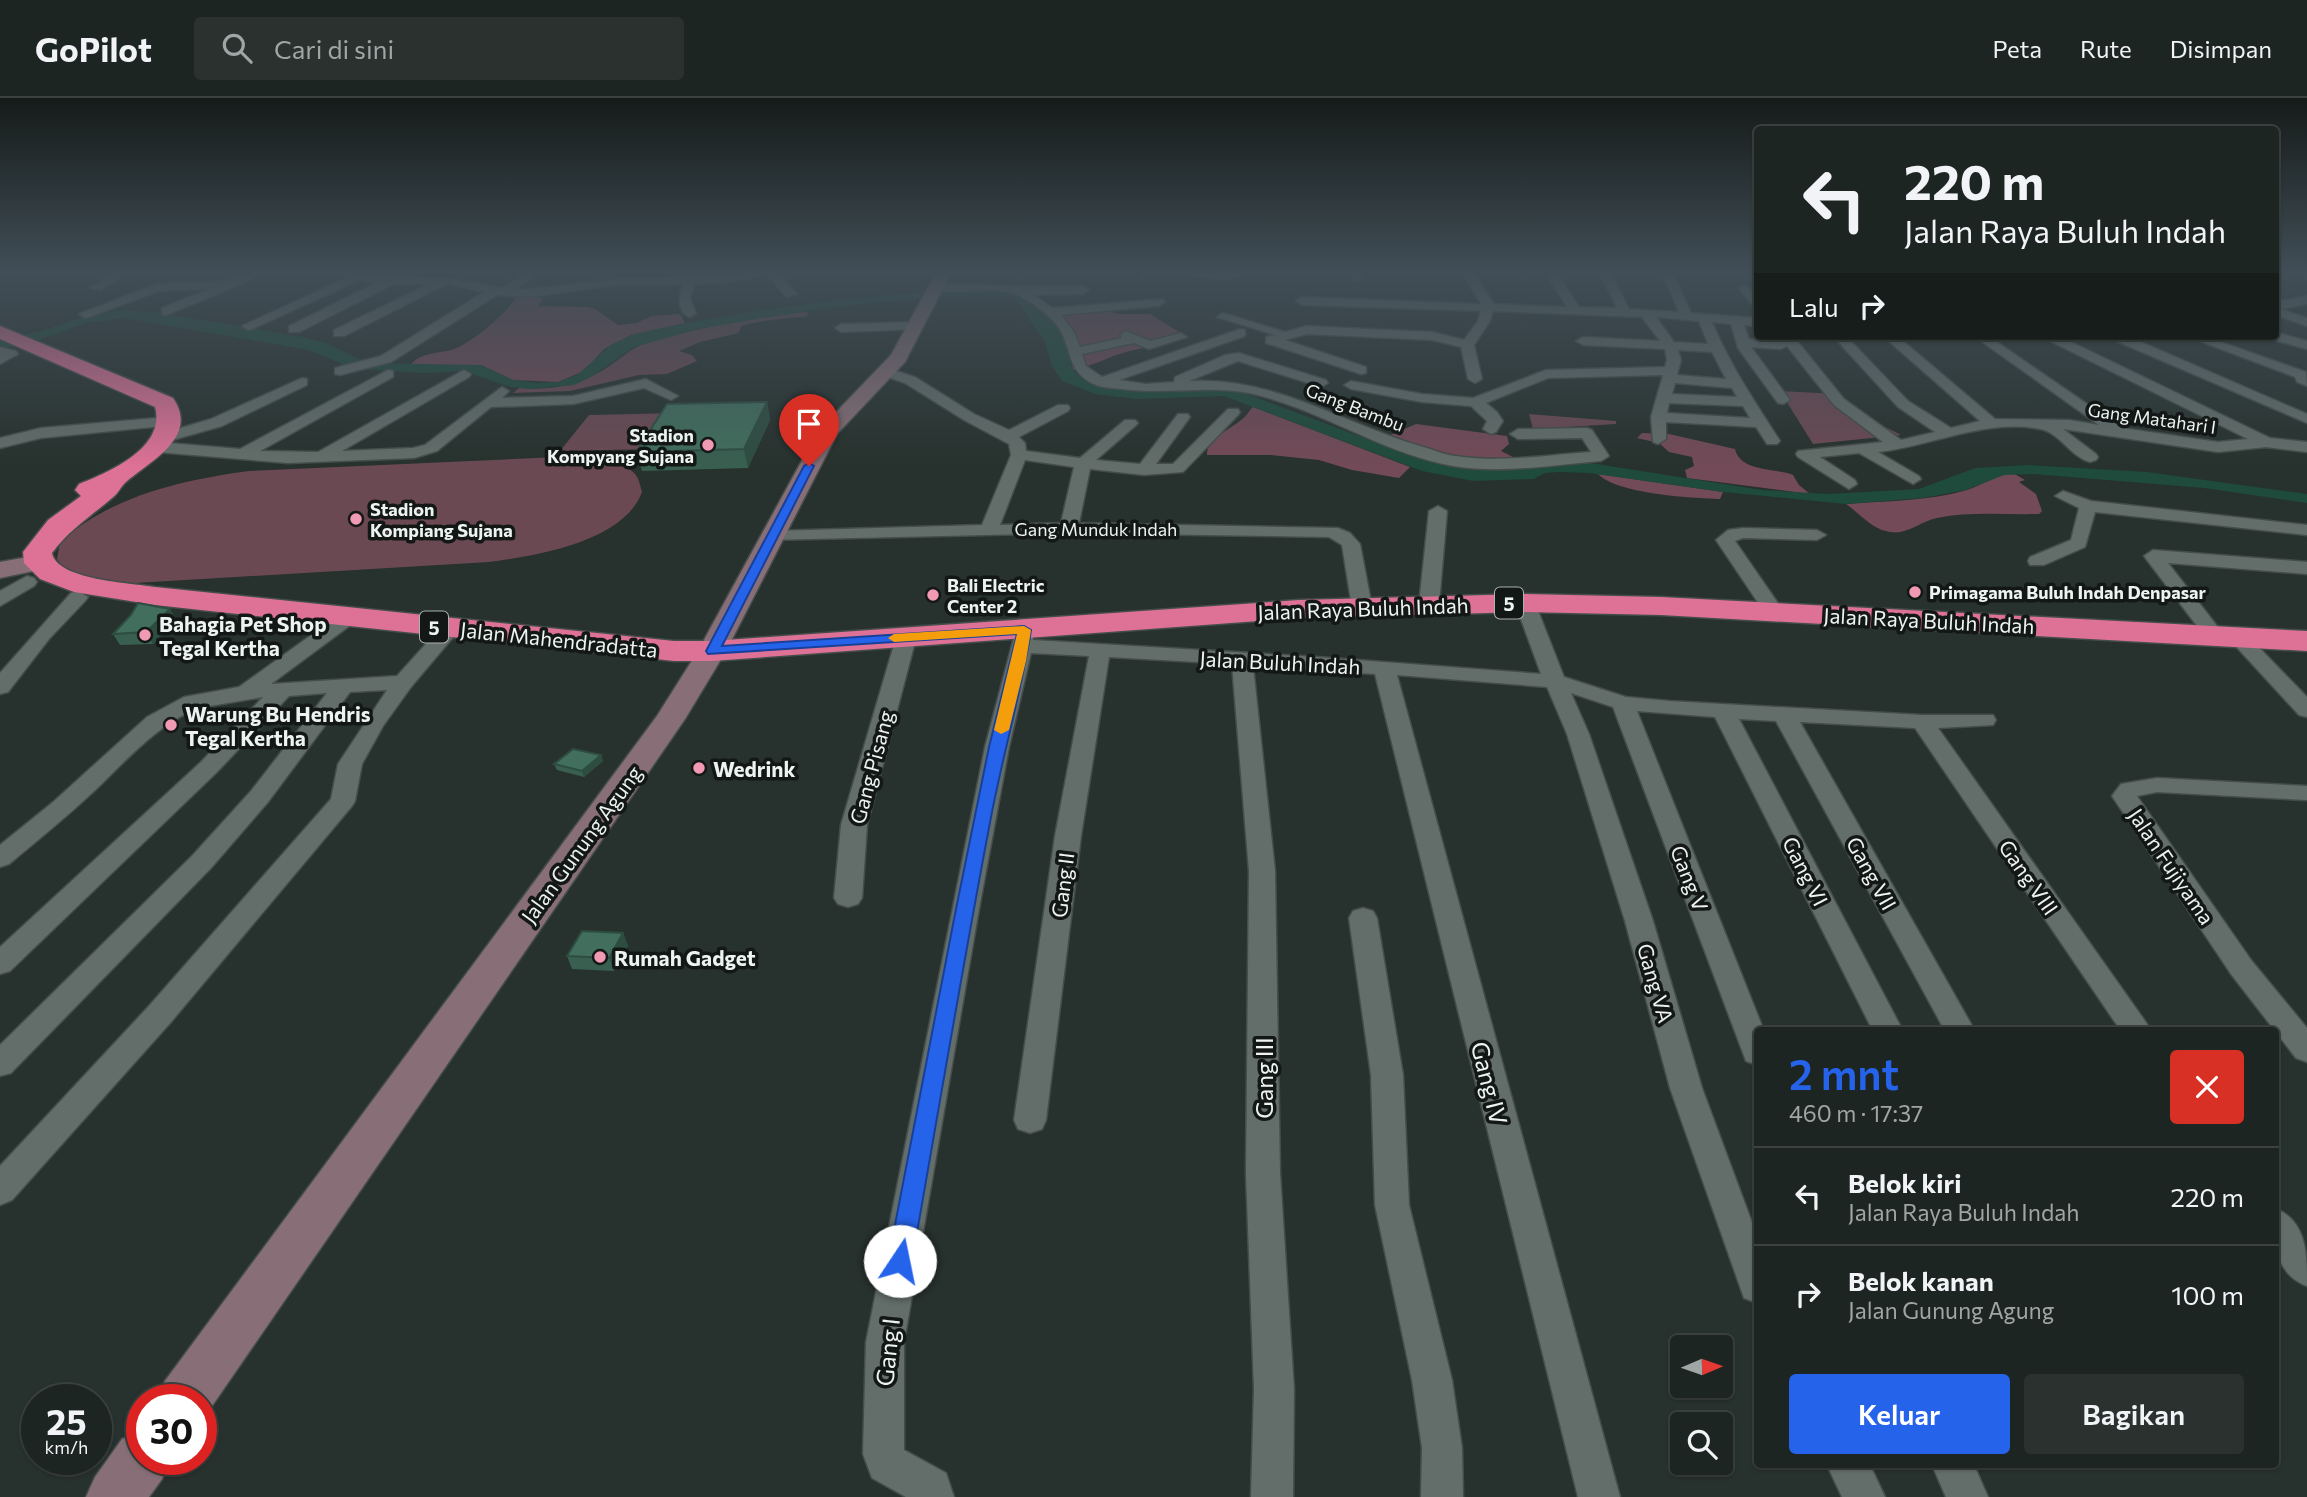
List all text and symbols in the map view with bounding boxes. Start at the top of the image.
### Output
search box [194,17,684,80]
text: GoPilot [35,28,152,69]
icon: search [218,29,256,67]
text: Cari di sini [274,33,394,64]
text: Peta [1992,34,2042,63]
text: Rute [2080,34,2132,63]
text: Disimpan [2170,34,2272,63]
text: 220 m [1904,150,2044,210]
icon: left [1789,154,1880,245]
text: Jalan Raya Buluh Indah [1904,210,2226,250]
icon: right [1853,287,1891,325]
text: Lalu [1789,291,1839,322]
street label: Gang Bambu [1303,378,1407,436]
pin [779,394,839,466]
street label: Gang Matahari I [2086,398,2218,438]
icon: arrive [790,405,828,443]
place label: Stadion Kompyang Sujana [547,424,694,467]
marker: Stadion Kompyang Sujana [700,437,716,453]
place label: Stadion Kompiang Sujana [370,498,513,541]
marker: Stadion Kompiang Sujana [348,511,364,527]
street label: Gang Munduk Indah [1015,518,1177,540]
place label: Bali Electric Center 2 [947,574,1045,617]
place label: Primagama Buluh Indah Denpasar [1929,581,2207,603]
marker: Primagama Buluh Indah Denpasar [1907,584,1923,600]
marker: Bali Electric Center 2 [925,587,941,603]
road number: 5 [1495,588,1523,618]
street label: Jalan Raya Buluh Indah [1257,592,1469,624]
street label: Jalan Raya Buluh Indah [1823,602,2035,638]
place label: Bahagia Pet Shop Tegal Kertha [159,611,327,660]
road number: 5 [420,612,448,642]
street label: Jalan Mahendradatta [459,616,659,662]
marker: Bahagia Pet Shop Tegal Kertha [137,627,153,643]
street label: Jalan Buluh Indah [1199,645,1361,679]
place label: Warung Bu Hendris Tegal Kertha [185,701,371,750]
street label: Gang Pisang [844,708,898,826]
marker: Warung Bu Hendris Tegal Kertha [163,717,179,733]
place label: Wedrink [713,756,796,781]
street label: Jalan Gunung Agung [516,760,646,928]
marker: Wedrink [691,760,707,776]
street label: Jalan Fujiyama [2124,803,2220,929]
street label: Gang VI [1778,832,1834,910]
street label: Gang VII [1842,832,1902,914]
street label: Gang VIII [1994,835,2064,919]
street label: Gang V [1666,842,1714,914]
street label: Gang II [1046,851,1078,919]
street label: Gang VA [1633,941,1679,1025]
place label: Rumah Gadget [614,945,756,970]
marker: Rumah Gadget [592,949,608,965]
street label: Gang III [1249,1037,1278,1119]
street label: Gang IV [1466,1038,1514,1128]
text: 2 mnt [1789,1047,1899,1099]
button: close [2170,1050,2244,1124]
text: 460 m · 17:37 [1789,1099,1923,1127]
text: Belok kiri [1848,1167,1962,1198]
icon: left [1789,1177,1827,1215]
text: 220 m [2171,1181,2244,1212]
text: Jalan Raya Buluh Indah [1848,1198,2079,1226]
position arrow [863,1224,937,1298]
text: Belok kanan [1848,1265,1994,1296]
icon: right [1789,1275,1827,1313]
text: 100 m [2171,1279,2244,1310]
text: Jalan Gunung Agung [1848,1296,2054,1324]
street label: Gang I [869,1317,905,1387]
north arrow [1670,1335,1732,1398]
map controls [1670,1335,1733,1475]
button: Keluar [1789,1374,2010,1454]
button: Bagikan [2024,1374,2244,1454]
speed limit sign: 30 [126,1384,217,1475]
text: 25 [46,1399,87,1442]
button: search [1670,1412,1733,1475]
text: km/h [45,1436,88,1458]

